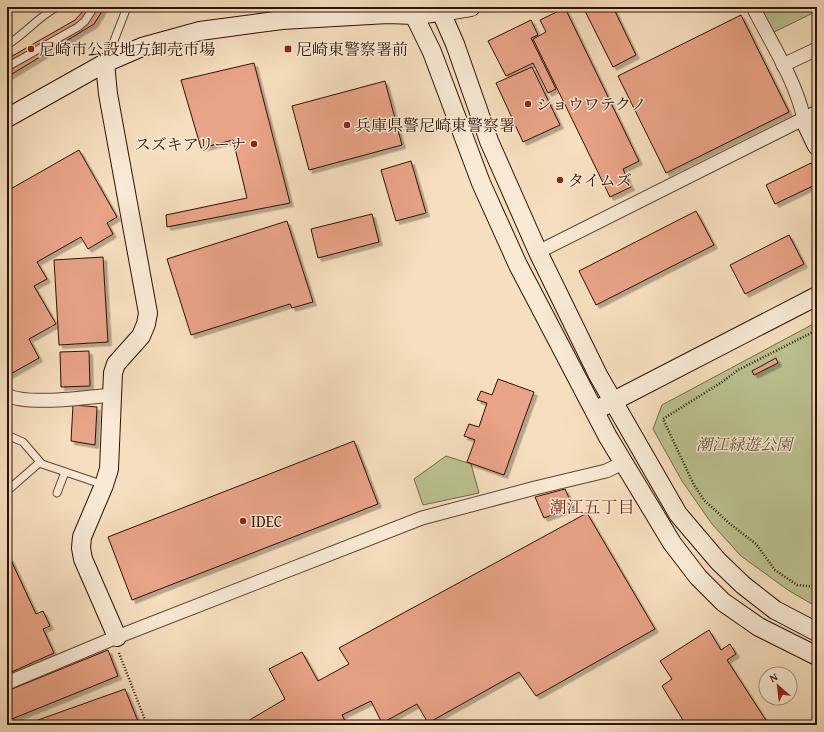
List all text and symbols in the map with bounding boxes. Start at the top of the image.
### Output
place label: 尼崎市公設地方卸売市場 [39,37,215,61]
place label: 尼崎東警察署前 [296,37,408,61]
marker: 尼崎市公設地方卸売市場 [26,44,36,54]
marker: 尼崎東警察署前 [283,44,293,54]
place label: ショウワテクノ [536,92,647,116]
marker: ショウワテクノ [523,99,533,109]
place label: 兵庫県警尼崎東警察署 [355,113,515,137]
marker: 兵庫県警尼崎東警察署 [342,120,352,130]
place label: スズキアリーナ [135,132,246,156]
marker: スズキアリーナ [249,139,259,149]
place label: タイムズ [568,168,632,192]
marker: タイムズ [555,175,565,185]
park label: 潮江緑遊公園 [696,432,795,456]
district label: 潮江五丁目 [550,494,635,519]
place label: IDEC [251,509,283,533]
marker: IDEC [238,516,248,526]
north arrow [758,666,798,706]
text: N [766,668,781,686]

